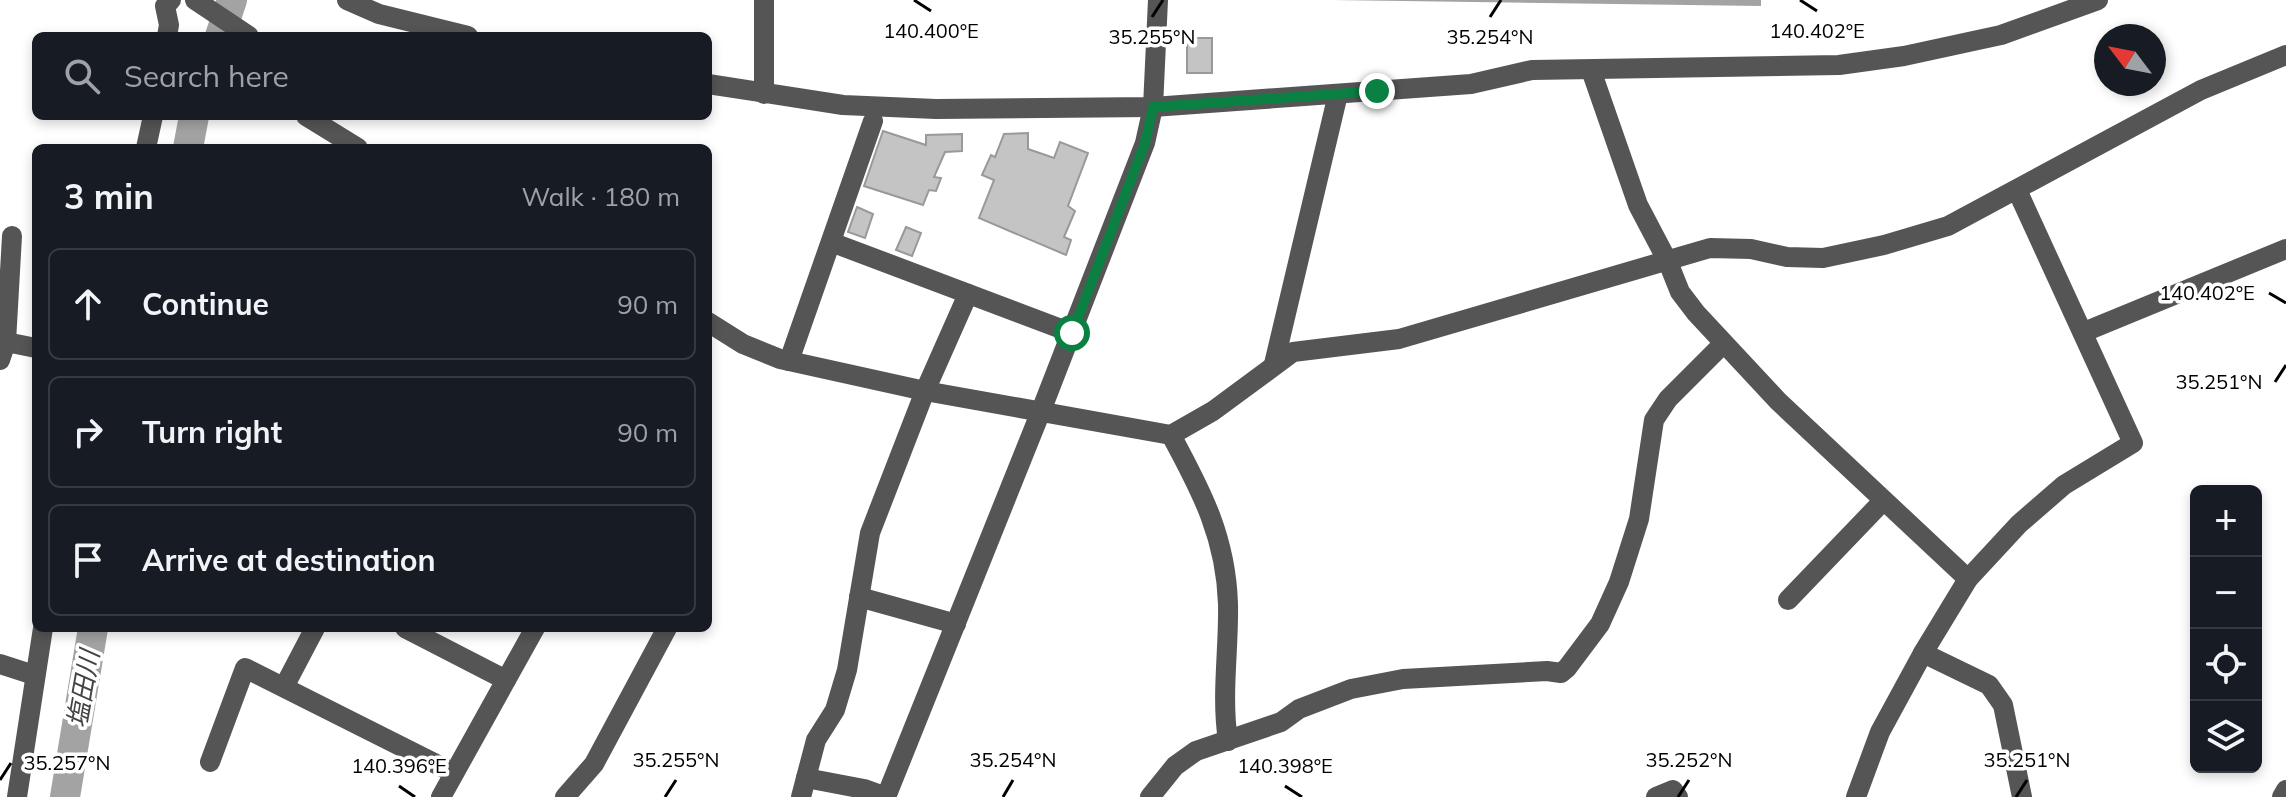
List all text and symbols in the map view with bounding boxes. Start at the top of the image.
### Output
text: 140.400°E [883,18,979,43]
text: 140.402°E [1769,18,1865,43]
text: 35.255°N [1109,24,1195,49]
text: 35.254°N [1447,24,1533,49]
north arrow [2094,24,2166,96]
search box [32,32,712,120]
icon: search [60,54,104,98]
text: Search here [124,57,289,95]
route end [1359,73,1395,109]
text: 3 min [64,175,154,218]
text: Walk · 180 m [521,180,680,213]
text: 140.402°E [2159,280,2255,305]
icon: ahead [66,282,110,326]
text: Continue [142,285,269,323]
text: 90 m [617,288,678,321]
route start [1054,315,1090,351]
text: 35.251°N [2176,369,2262,394]
icon: right [66,410,110,454]
text: Turn right [142,413,282,451]
text: 90 m [617,416,678,449]
map controls [2190,485,2262,773]
button: + [2190,485,2262,557]
icon: arrive [66,538,110,582]
text: Arrive at destination [142,541,436,579]
button: − [2190,557,2262,629]
button: locate [2190,629,2262,701]
water label: 塩田川 [60,645,107,730]
button: layers [2190,701,2262,773]
text: 35.255°N [633,747,719,772]
text: 35.254°N [970,747,1056,772]
text: 35.252°N [1646,747,1732,772]
text: 35.251°N [1984,747,2070,772]
text: 35.257°N [24,750,110,775]
text: 140.396°E [351,753,447,778]
text: 140.398°E [1237,753,1333,778]

